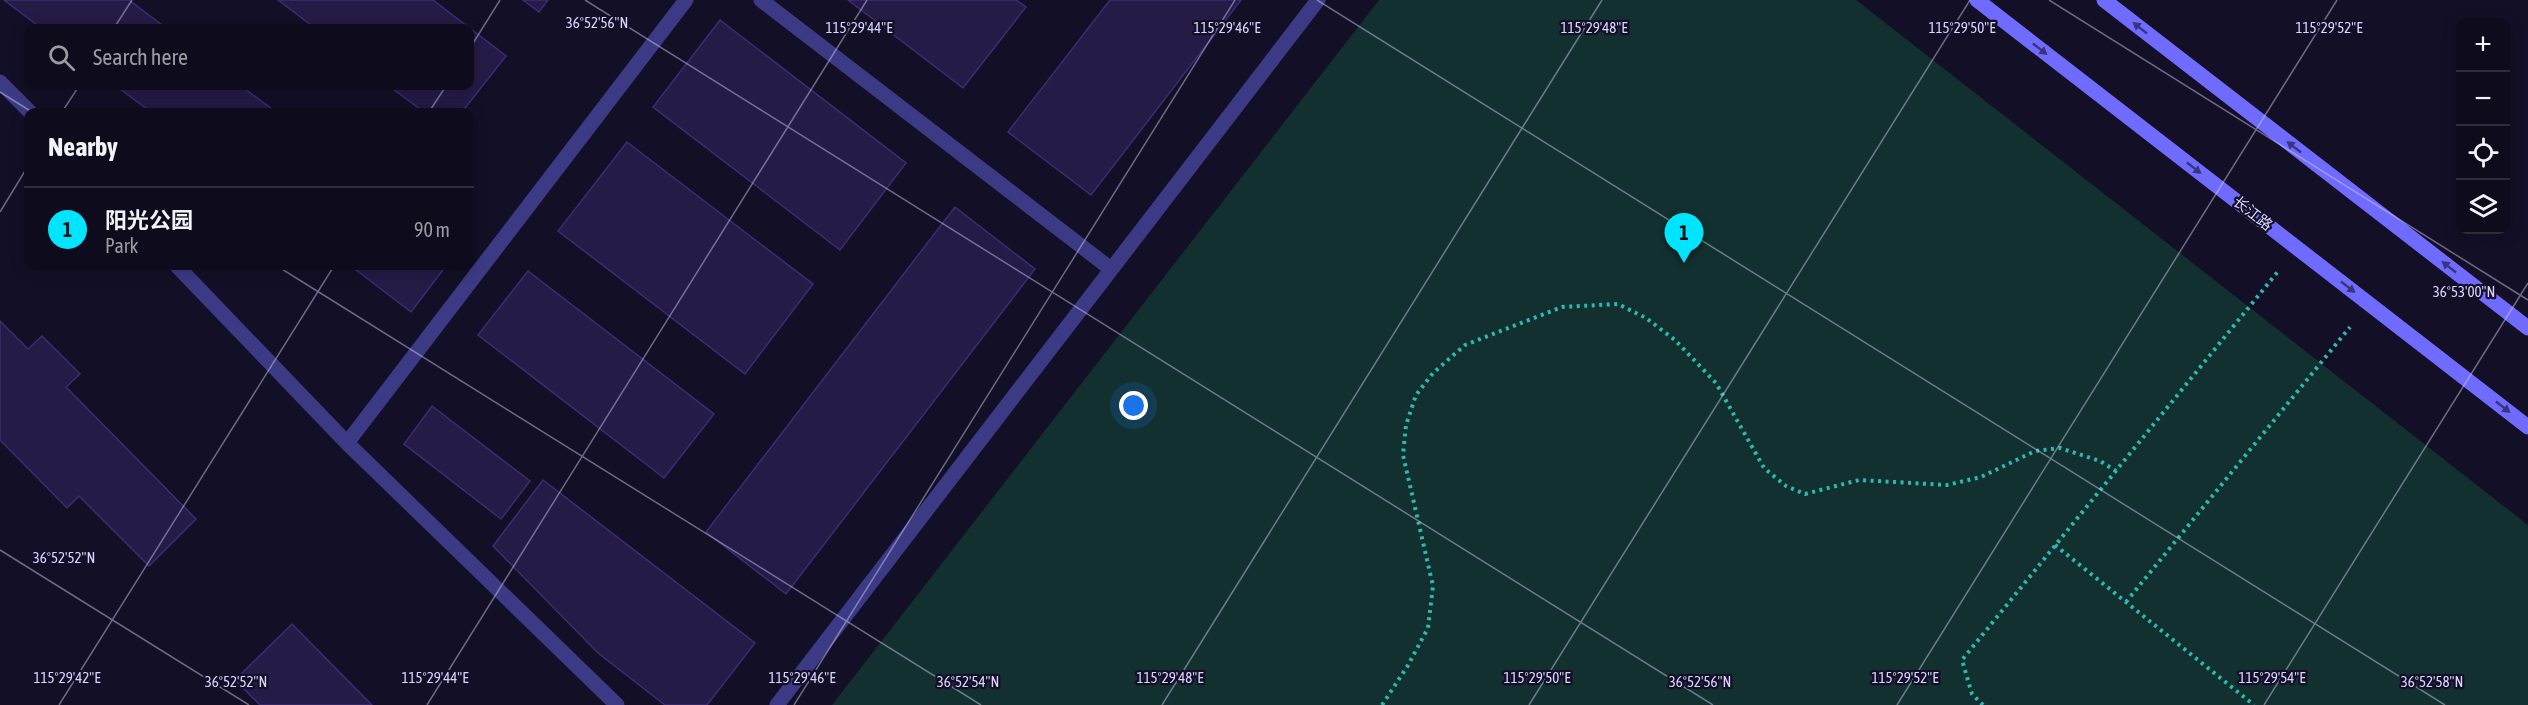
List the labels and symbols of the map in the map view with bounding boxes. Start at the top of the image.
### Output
text: 36°52'56"N [566,14,628,31]
text: 115°29'44"E [825,19,893,36]
text: 115°29'46"E [1193,19,1261,36]
text: 115°29'48"E [1560,19,1628,36]
text: 115°29'50"E [1928,19,1996,36]
text: 115°29'52"E [2295,19,2363,36]
one-way arrow [2133,22,2148,34]
one-way arrow [2032,42,2048,55]
one-way arrow [2287,142,2302,154]
one-way arrow [2186,162,2202,174]
street label: 长江路 [2230,192,2276,234]
pin: 1 [1664,214,1704,263]
one-way arrow [2441,261,2456,273]
one-way arrow [2341,281,2356,293]
text: 36°53'00"N [2433,283,2495,300]
your location [1119,391,1148,420]
one-way arrow [2495,400,2510,412]
text: 36°52'52"N [33,549,95,566]
text: 115°29'42"E [33,669,101,686]
text: 115°29'44"E [401,669,469,686]
text: 115°29'46"E [768,669,836,686]
text: 115°29'48"E [1136,669,1204,686]
text: 115°29'50"E [1503,669,1571,686]
text: 115°29'52"E [1871,669,1939,686]
text: 115°29'54"E [2238,669,2306,686]
text: 36°52'52"N [205,673,267,690]
text: 36°52'54"N [937,673,999,690]
text: 36°52'56"N [1669,673,1731,690]
text: 36°52'58"N [2401,673,2463,690]

